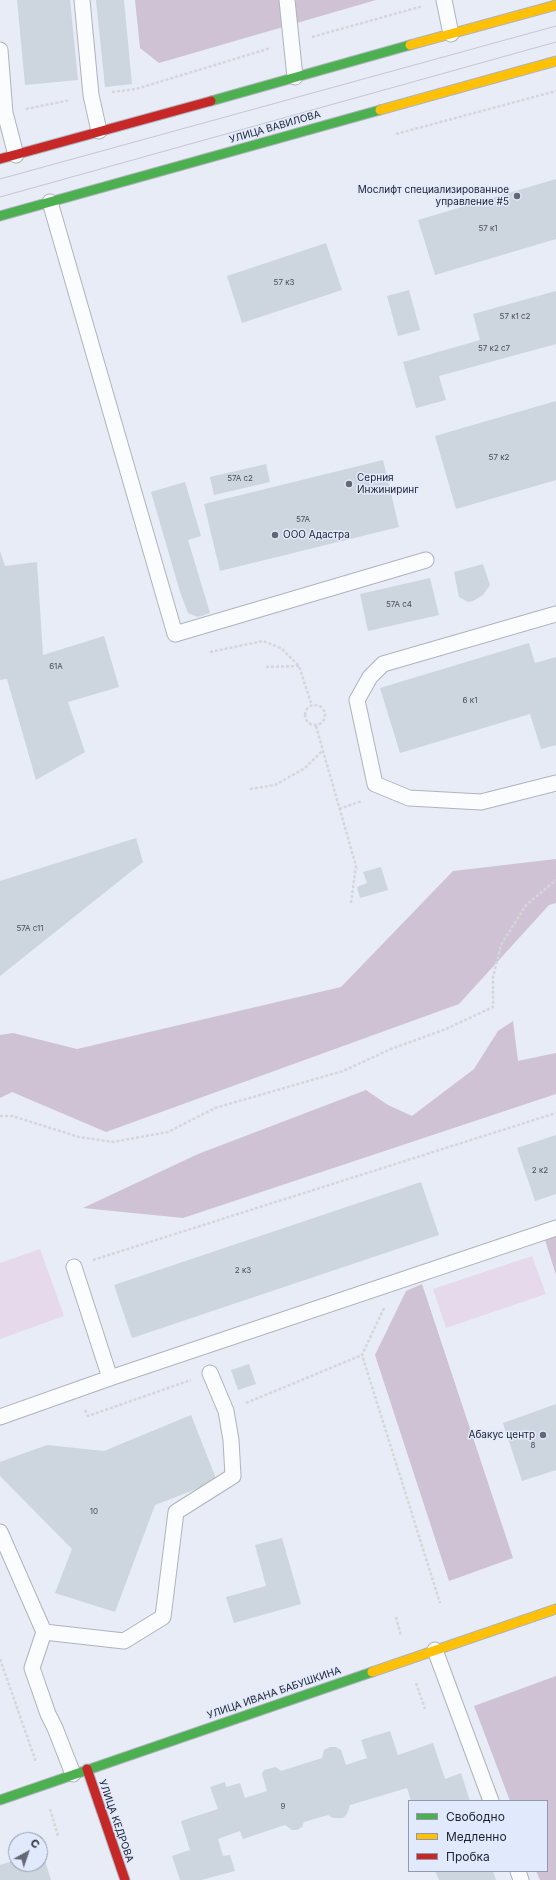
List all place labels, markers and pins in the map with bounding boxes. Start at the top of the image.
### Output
place label: Мослифт специализированное управление #5 [358,184,509,208]
marker: Мослифт специализированное управление #5 [512,191,522,201]
place label: Серния Инжиниринг [357,472,419,496]
marker: Серния Инжиниринг [344,479,354,489]
place label: ООО Адастра [283,529,350,541]
marker: ООО Адастра [270,530,280,540]
place label: Абакус центр [469,1429,535,1441]
marker: Абакус центр [538,1430,548,1440]

